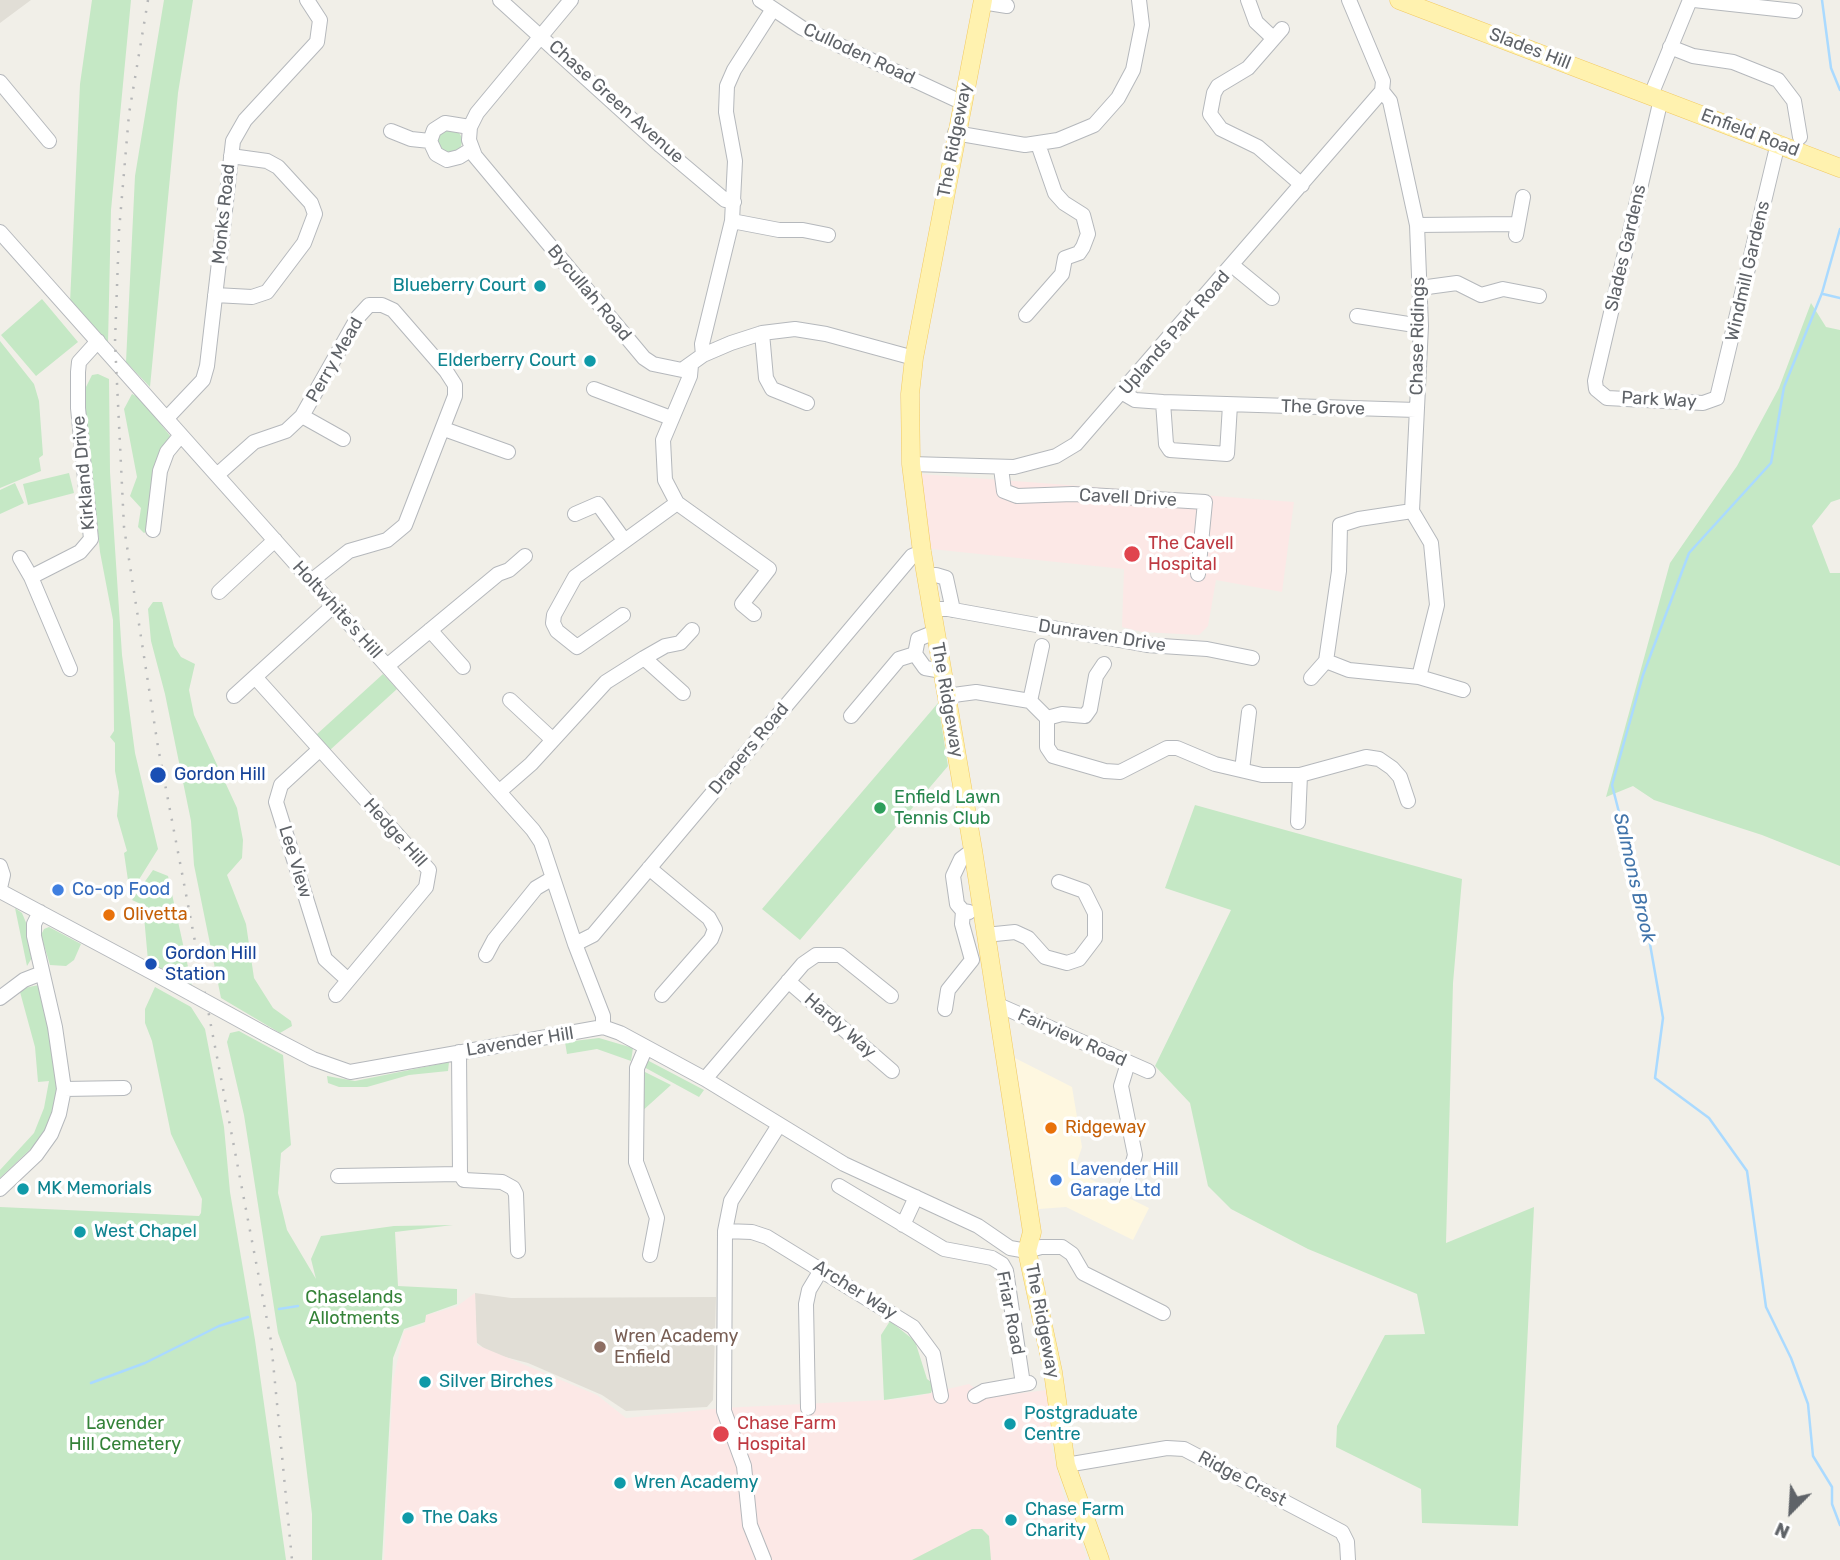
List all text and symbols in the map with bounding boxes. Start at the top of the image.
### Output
street label: Culloden Road [800,19,918,89]
street label: Slades Hill [1486,24,1574,74]
street label: Chase Green Avenue [544,36,688,168]
street label: The Ridgeway [933,81,977,199]
street label: Enfield Road [1698,104,1802,162]
street label: Monks Road [208,163,240,265]
street label: Slades Gardens [1601,182,1651,314]
street label: Windmill Gardens [1721,199,1775,343]
street label: Bycullah Road [542,240,636,346]
street label: Uplands Park Road [1115,267,1235,399]
place label: Blueberry Court [393,275,526,297]
street label: Chase Ridings [1406,277,1430,395]
marker: Blueberry Court [532,278,548,294]
street label: Perry Mead [302,314,368,406]
place label: Elderberry Court [437,350,576,372]
marker: Elderberry Court [582,353,598,369]
street label: Park Way [1621,387,1697,413]
street label: The Grove [1281,396,1365,420]
street label: Kirkland Drive [68,415,100,531]
street label: Cavell Drive [1079,485,1177,511]
place label: The Cavell Hospital [1148,533,1234,576]
marker: The Cavell Hospital [1122,544,1142,564]
street label: Holtwhite's Hill [287,557,387,663]
street label: Dunraven Drive [1037,615,1167,657]
street label: The Ridgeway [926,641,968,759]
street label: Drapers Road [704,699,794,799]
place label: Gordon Hill [174,764,266,786]
marker: Gordon Hill [148,765,168,785]
place label: Enfield Lawn Tennis Club [894,787,1001,830]
street label: Hedge Hill [359,794,431,872]
marker: Enfield Lawn Tennis Club [872,800,888,816]
water label: Salmons Brook [1608,811,1660,945]
street label: Lee View [274,823,316,901]
place label: Co-op Food [72,879,170,901]
marker: Co-op Food [50,882,66,898]
place label: Olivetta [123,904,188,926]
marker: Olivetta [101,907,117,923]
place label: Gordon Hill Station [165,943,257,986]
marker: Gordon Hill Station [143,956,159,972]
street label: Hardy Way [800,989,880,1063]
street label: Fairview Road [1014,1004,1130,1072]
street label: Lavender Hill [465,1023,575,1061]
place label: Ridgeway [1065,1117,1146,1139]
marker: Ridgeway [1043,1120,1059,1136]
place label: Lavender Hill Garage Ltd [1070,1159,1179,1202]
marker: Lavender Hill Garage Ltd [1048,1172,1064,1188]
place label: MK Memorials [37,1178,152,1200]
marker: MK Memorials [15,1181,31,1197]
place label: West Chapel [94,1221,197,1243]
marker: West Chapel [72,1224,88,1240]
street label: Archer Way [809,1256,901,1324]
street label: The Ridgeway [1020,1262,1064,1380]
street label: Friar Road [991,1269,1029,1357]
park label: Chaselands Allotments [305,1287,403,1330]
place label: Wren Academy Enfield [614,1326,739,1368]
marker: Wren Academy Enfield [592,1339,608,1355]
place label: Silver Birches [439,1371,553,1393]
marker: Silver Birches [417,1374,433,1390]
place label: Postgraduate Centre [1024,1403,1138,1446]
park label: Lavender Hill Cemetery [69,1413,181,1456]
place label: Chase Farm Hospital [737,1413,836,1456]
marker: Postgraduate Centre [1002,1416,1018,1432]
marker: Chase Farm Hospital [711,1424,731,1444]
street label: Ridge Crest [1194,1447,1290,1511]
place label: Wren Academy [634,1472,759,1494]
marker: Wren Academy [612,1475,628,1491]
north arrow [1756,1476,1826,1546]
place label: Chase Farm Charity [1025,1499,1124,1542]
place label: The Oaks [422,1507,498,1529]
marker: The Oaks [400,1510,416,1526]
marker: Chase Farm Charity [1003,1512,1019,1528]
text: N [1771,1517,1793,1544]

